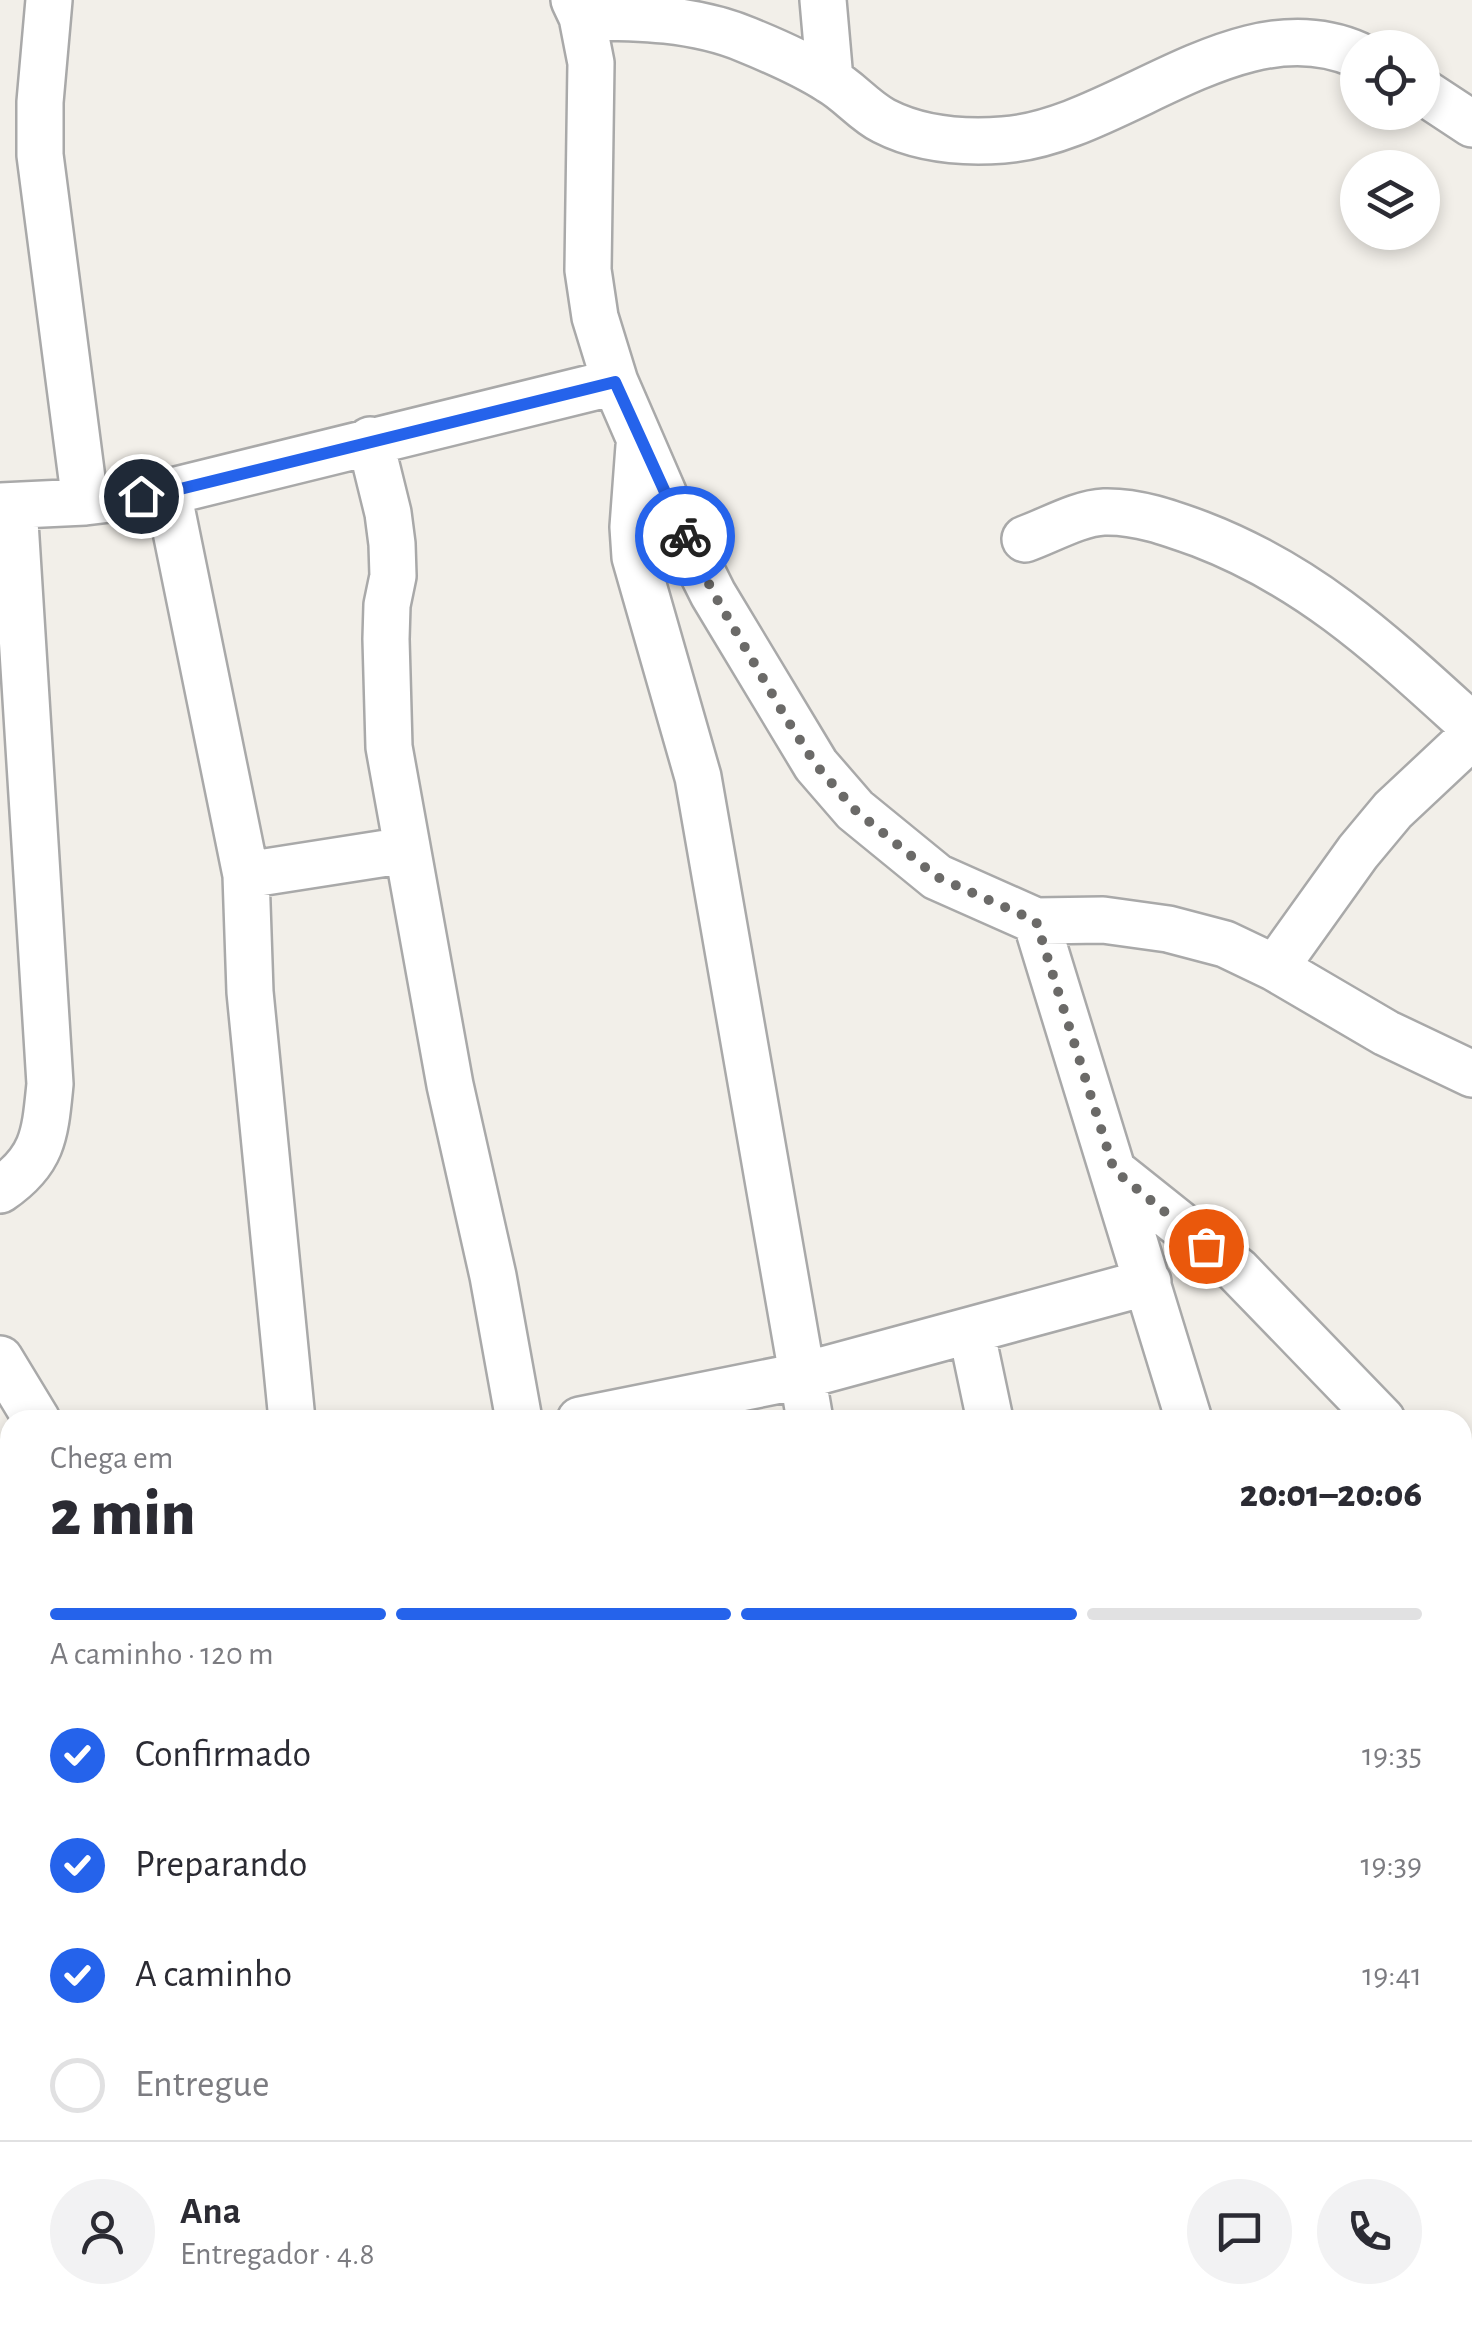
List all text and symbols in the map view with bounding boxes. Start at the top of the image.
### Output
map controls [1340,30,1440,250]
button: locate [1340,30,1440,130]
button: layers [1340,150,1440,250]
pin [99,454,184,539]
icon: home [114,469,169,524]
courier [635,486,735,586]
icon: bike [658,509,713,564]
pin [1164,1204,1249,1289]
icon: bag [1179,1219,1234,1274]
text: Chega em [50,1442,173,1474]
text: 20:01–20:06 [1240,1476,1422,1514]
text: 2 min [50,1482,196,1547]
text: A caminho · 120 m [50,1638,274,1670]
icon: check [50,1728,105,1783]
text: Confirmado [135,1736,311,1774]
text: 19:35 [1362,1739,1422,1771]
icon: check [50,1838,105,1893]
text: Preparando [135,1846,308,1884]
text: 19:39 [1360,1849,1422,1881]
icon: check [50,1948,105,2003]
text: A caminho [135,1956,292,1994]
text: 19:41 [1362,1959,1422,1991]
text: Entregue [135,2066,269,2104]
button: person [50,2179,155,2284]
button: chat [1187,2179,1292,2284]
button: phone [1317,2179,1422,2284]
text: Ana [180,2193,241,2231]
text: Entregador · 4.8 [180,2238,375,2270]

